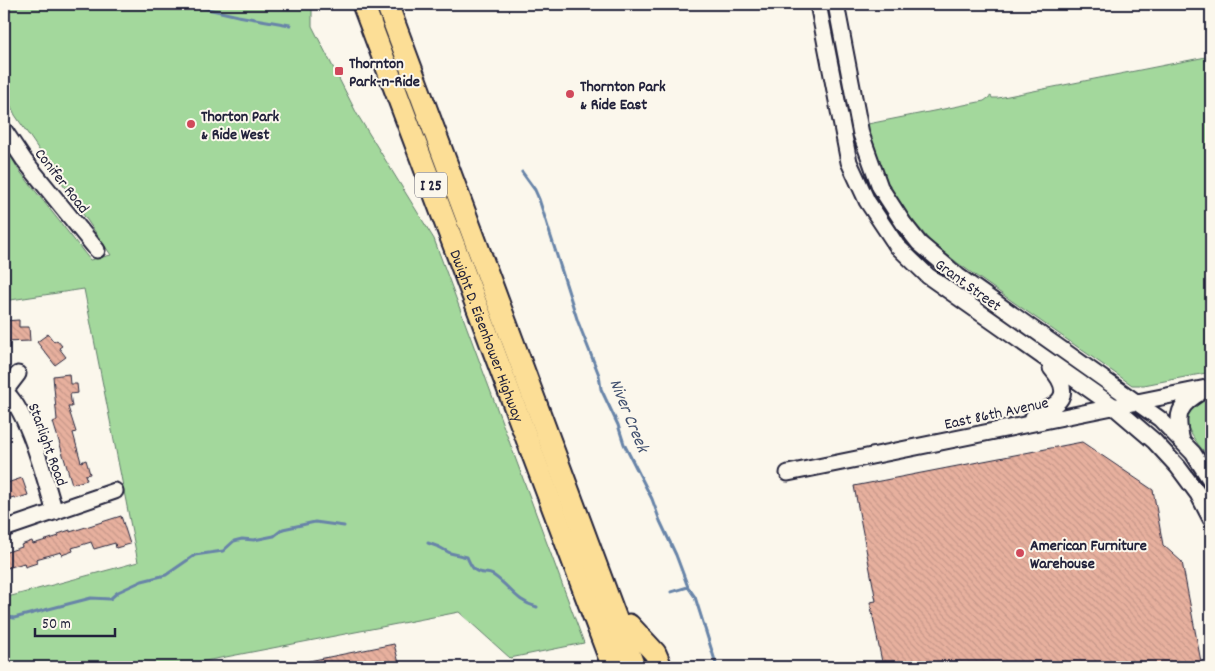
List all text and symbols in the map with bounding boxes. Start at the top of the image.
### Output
place label: Thornton Park-n-Ride [349,53,420,94]
marker: Thornton Park-n-Ride [333,65,345,77]
place label: Thornton Park & Ride East [580,76,666,117]
marker: Thornton Park & Ride East [564,88,576,100]
place label: Thorton Park & Ride West [201,106,280,147]
marker: Thorton Park & Ride West [185,118,197,130]
street label: Conifer Road [28,144,94,219]
road number: I 25 [415,172,447,198]
street label: Dwight D. Eisenhower Highway [443,247,529,426]
street label: Grant Street [929,254,1006,318]
water label: Niver Creek [602,375,654,458]
street label: East 86th Avenue [942,392,1051,437]
street label: Starlight Road [21,400,72,490]
place label: American Furniture Warehouse [1030,535,1147,576]
marker: American Furniture Warehouse [1014,547,1026,559]
scale bar [35,606,115,638]
text: 50 m [42,614,71,636]

